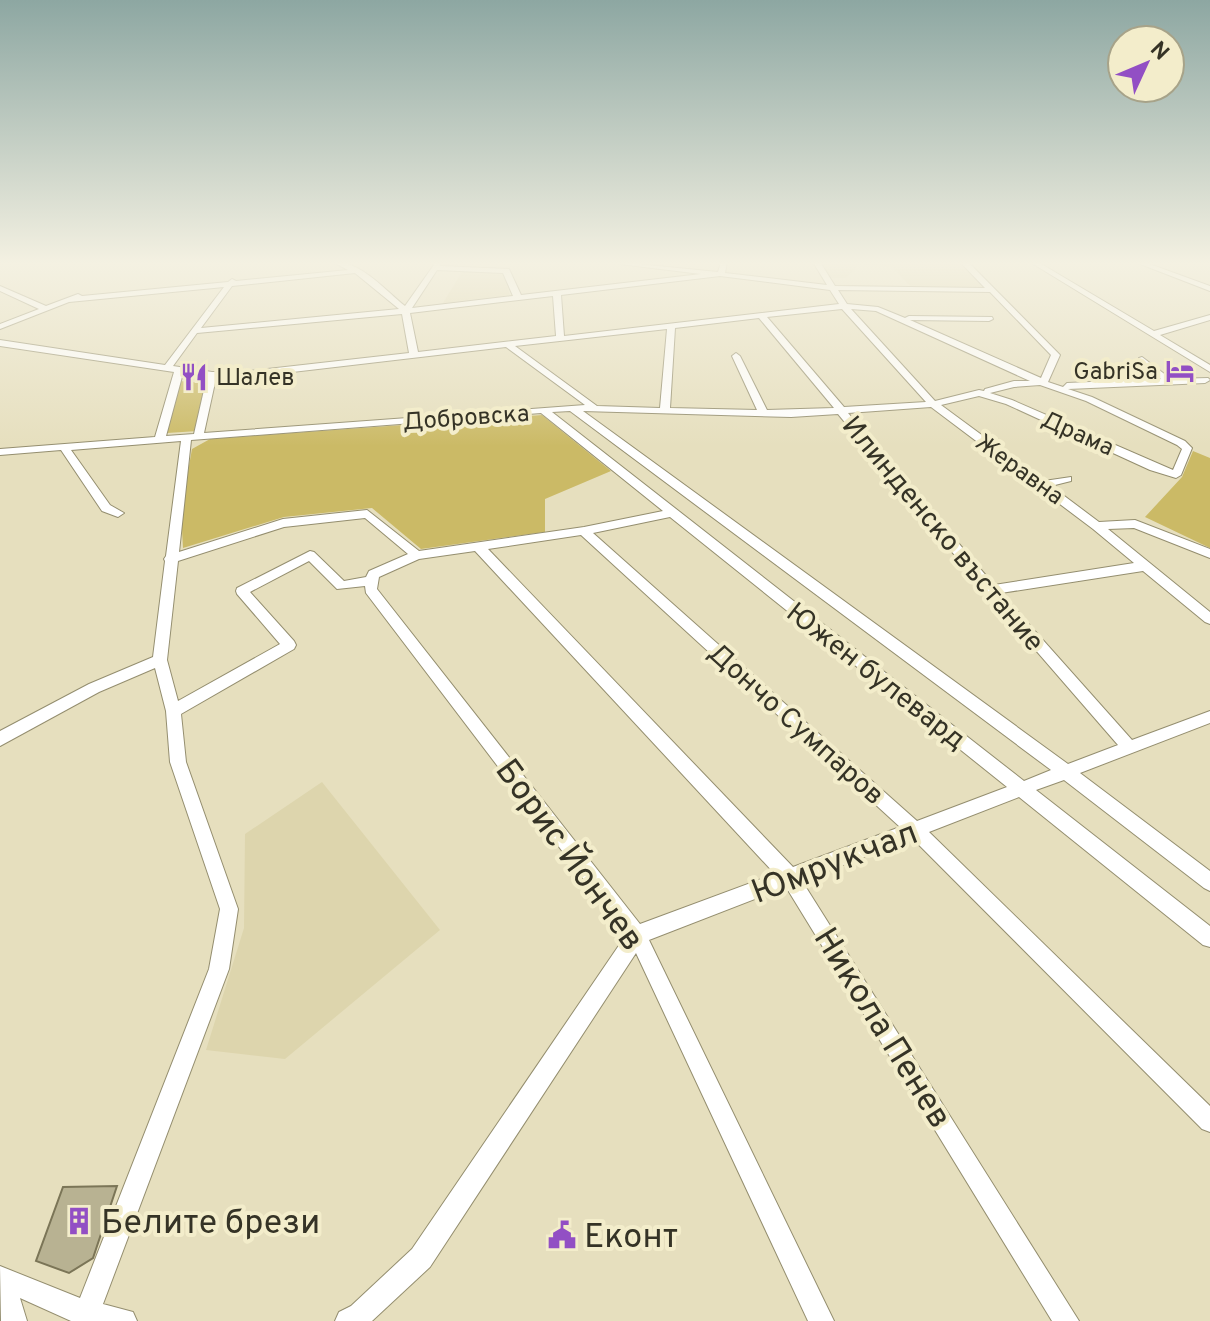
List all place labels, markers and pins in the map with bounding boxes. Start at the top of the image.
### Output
hotel icon: GabriSa [1165,356,1195,386]
place label: GabriSa [1073,358,1158,388]
restaurant icon: Шалев [179,362,209,392]
place label: Шалев [216,364,295,394]
place label: Белите брези [101,1203,320,1246]
building icon: Белите брези [64,1206,94,1236]
place label: Еконт [584,1217,678,1260]
public building icon: Еконт [547,1220,577,1250]

